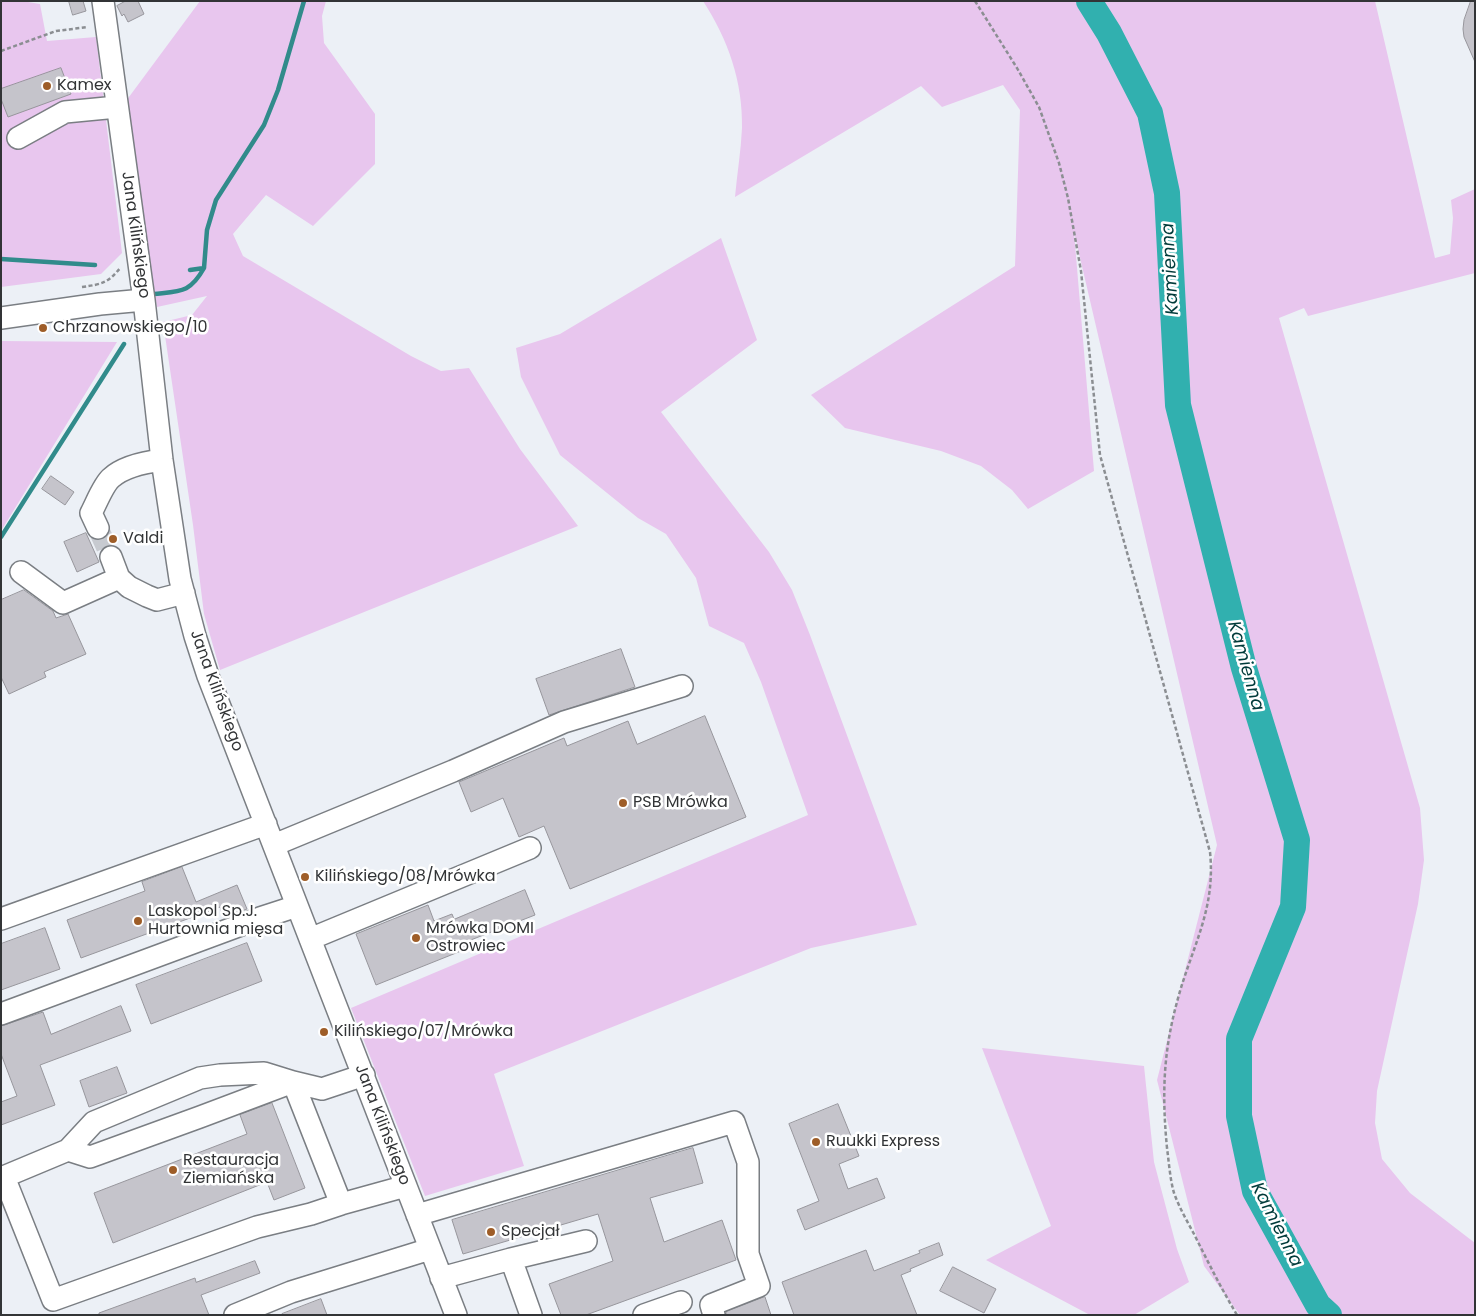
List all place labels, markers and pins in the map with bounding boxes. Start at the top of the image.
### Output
place label: Kamex [57,76,111,96]
marker: Kamex [41,80,53,92]
place label: Chrzanowskiego/10 [53,318,208,338]
marker: Chrzanowskiego/10 [37,322,49,334]
place label: Valdi [123,529,163,549]
marker: Valdi [107,533,119,545]
place label: PSB Mrówka [633,793,728,813]
marker: PSB Mrówka [617,797,629,809]
place label: Kilińskiego/08/Mrówka [315,867,496,887]
marker: Kilińskiego/08/Mrówka [299,871,311,883]
place label: Laskopol Sp.J. Hurtownia mięsa [148,902,283,940]
marker: Laskopol Sp.J. Hurtownia mięsa [132,915,144,927]
place label: Mrówka DOMI Ostrowiec [426,919,534,957]
marker: Mrówka DOMI Ostrowiec [410,932,422,944]
place label: Kilińskiego/07/Mrówka [334,1022,513,1042]
marker: Kilińskiego/07/Mrówka [318,1026,330,1038]
place label: Ruukki Express [826,1132,940,1152]
marker: Ruukki Express [810,1136,822,1148]
place label: Restauracja Ziemiańska [183,1151,279,1189]
marker: Restauracja Ziemiańska [167,1164,179,1176]
place label: Specjał [501,1222,560,1242]
marker: Specjał [485,1226,497,1238]

